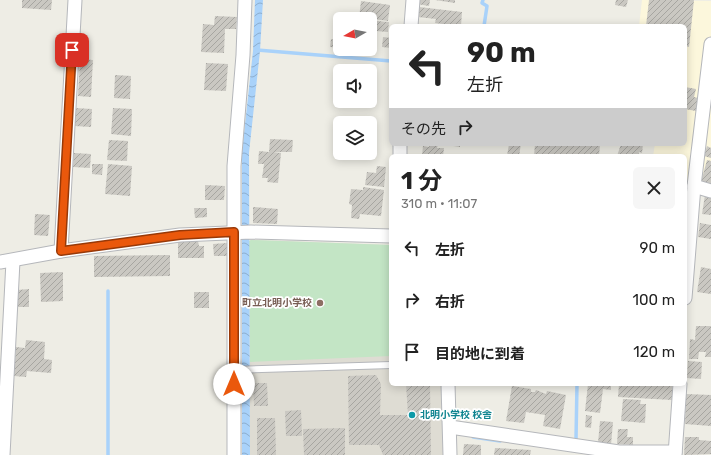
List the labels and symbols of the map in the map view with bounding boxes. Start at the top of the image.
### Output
north arrow [333,12,377,56]
pin [55,33,89,67]
place label: 町立北明小学校 [242,297,312,309]
marker: 町立北明小学校 [315,298,325,308]
position arrow [213,363,255,405]
place label: 北明小学校 校舎 [420,409,492,421]
marker: 北明小学校 校舎 [407,410,417,420]

